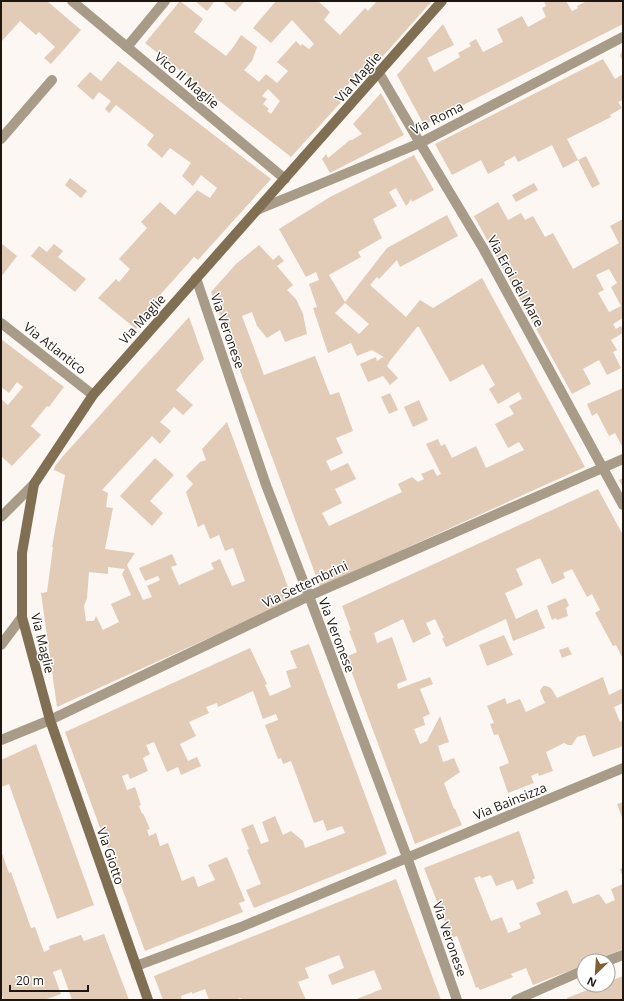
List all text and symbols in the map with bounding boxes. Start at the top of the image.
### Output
street label: Vico II Maglie [151,48,223,112]
street label: Via Maglie [331,48,385,106]
street label: Via Roma [408,97,466,139]
street label: Via Eroi del Mare [483,232,549,330]
street label: Via Maglie [115,290,169,348]
street label: Via Veronese [207,291,249,371]
street label: Via Atlantico [20,318,90,378]
street label: Via Settembrini [259,556,351,612]
street label: Via Veronese [315,595,359,675]
street label: Via Maglie [27,611,59,675]
street label: Via Bainsizza [471,778,549,824]
street label: Via Giotto [93,825,129,887]
street label: Via Veronese [429,899,471,979]
north arrow [576,953,616,993]
scale bar [10,967,88,993]
text: 20 m [16,972,44,989]
text: N [584,974,599,991]

